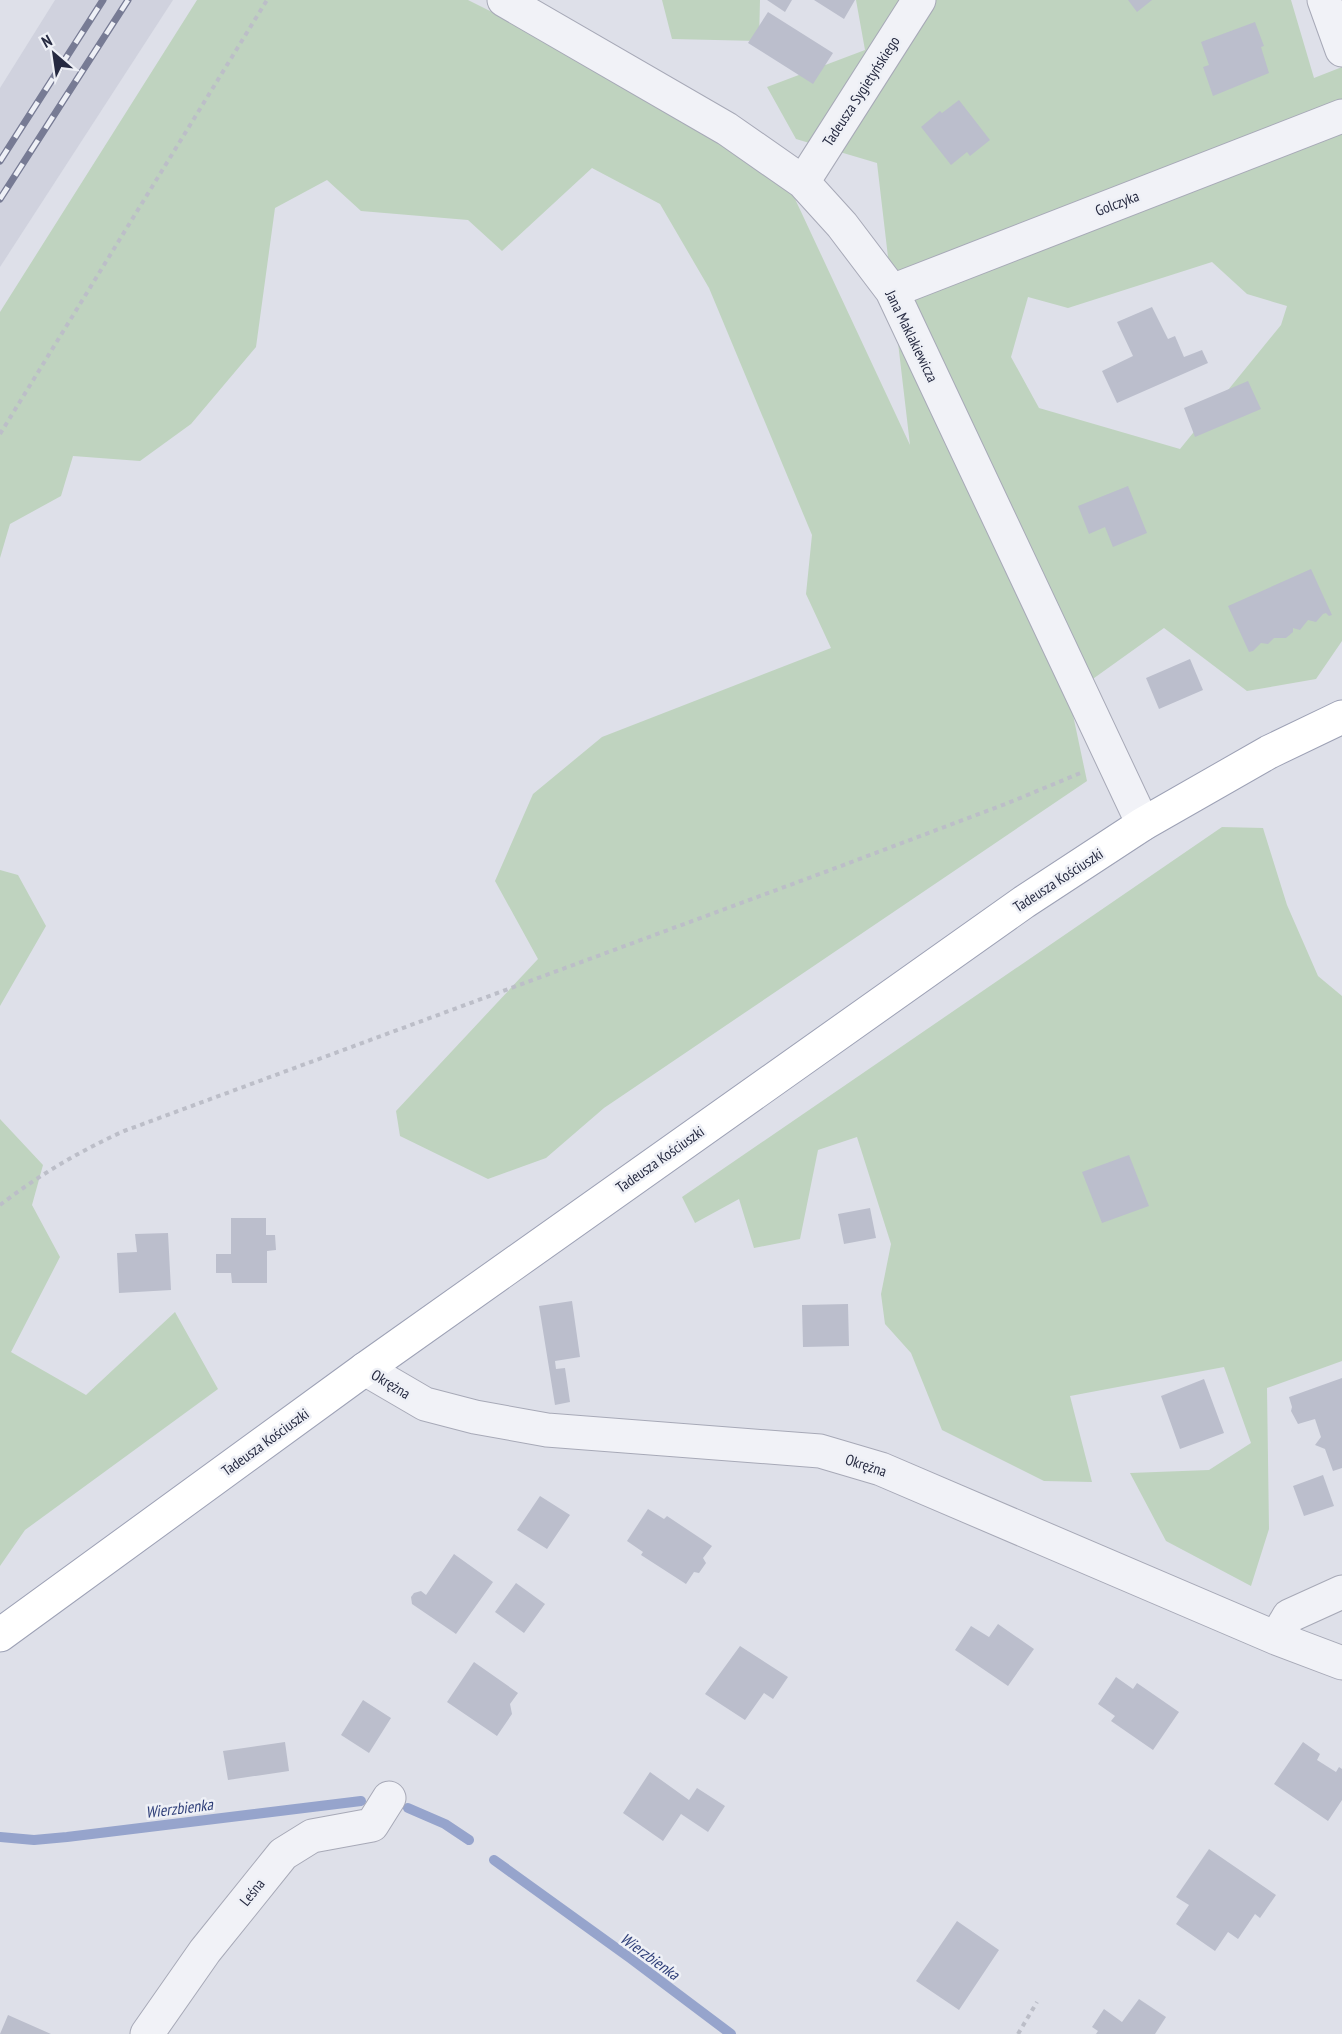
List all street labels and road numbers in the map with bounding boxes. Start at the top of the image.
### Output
street label: Tadeusza Sygietyńskiego [818,32,904,150]
street label: Golczyka [1092,186,1142,220]
street label: Jana Maklakiewicza [881,286,942,385]
street label: Tadeusza Kościuszki [1010,844,1106,916]
street label: Tadeusza Kościuszki [612,1122,708,1196]
street label: Okrężna [368,1365,414,1403]
street label: Tadeusza Kościuszki [218,1404,312,1480]
street label: Okrężna [843,1449,889,1481]
street label: Leśna [235,1875,269,1909]

